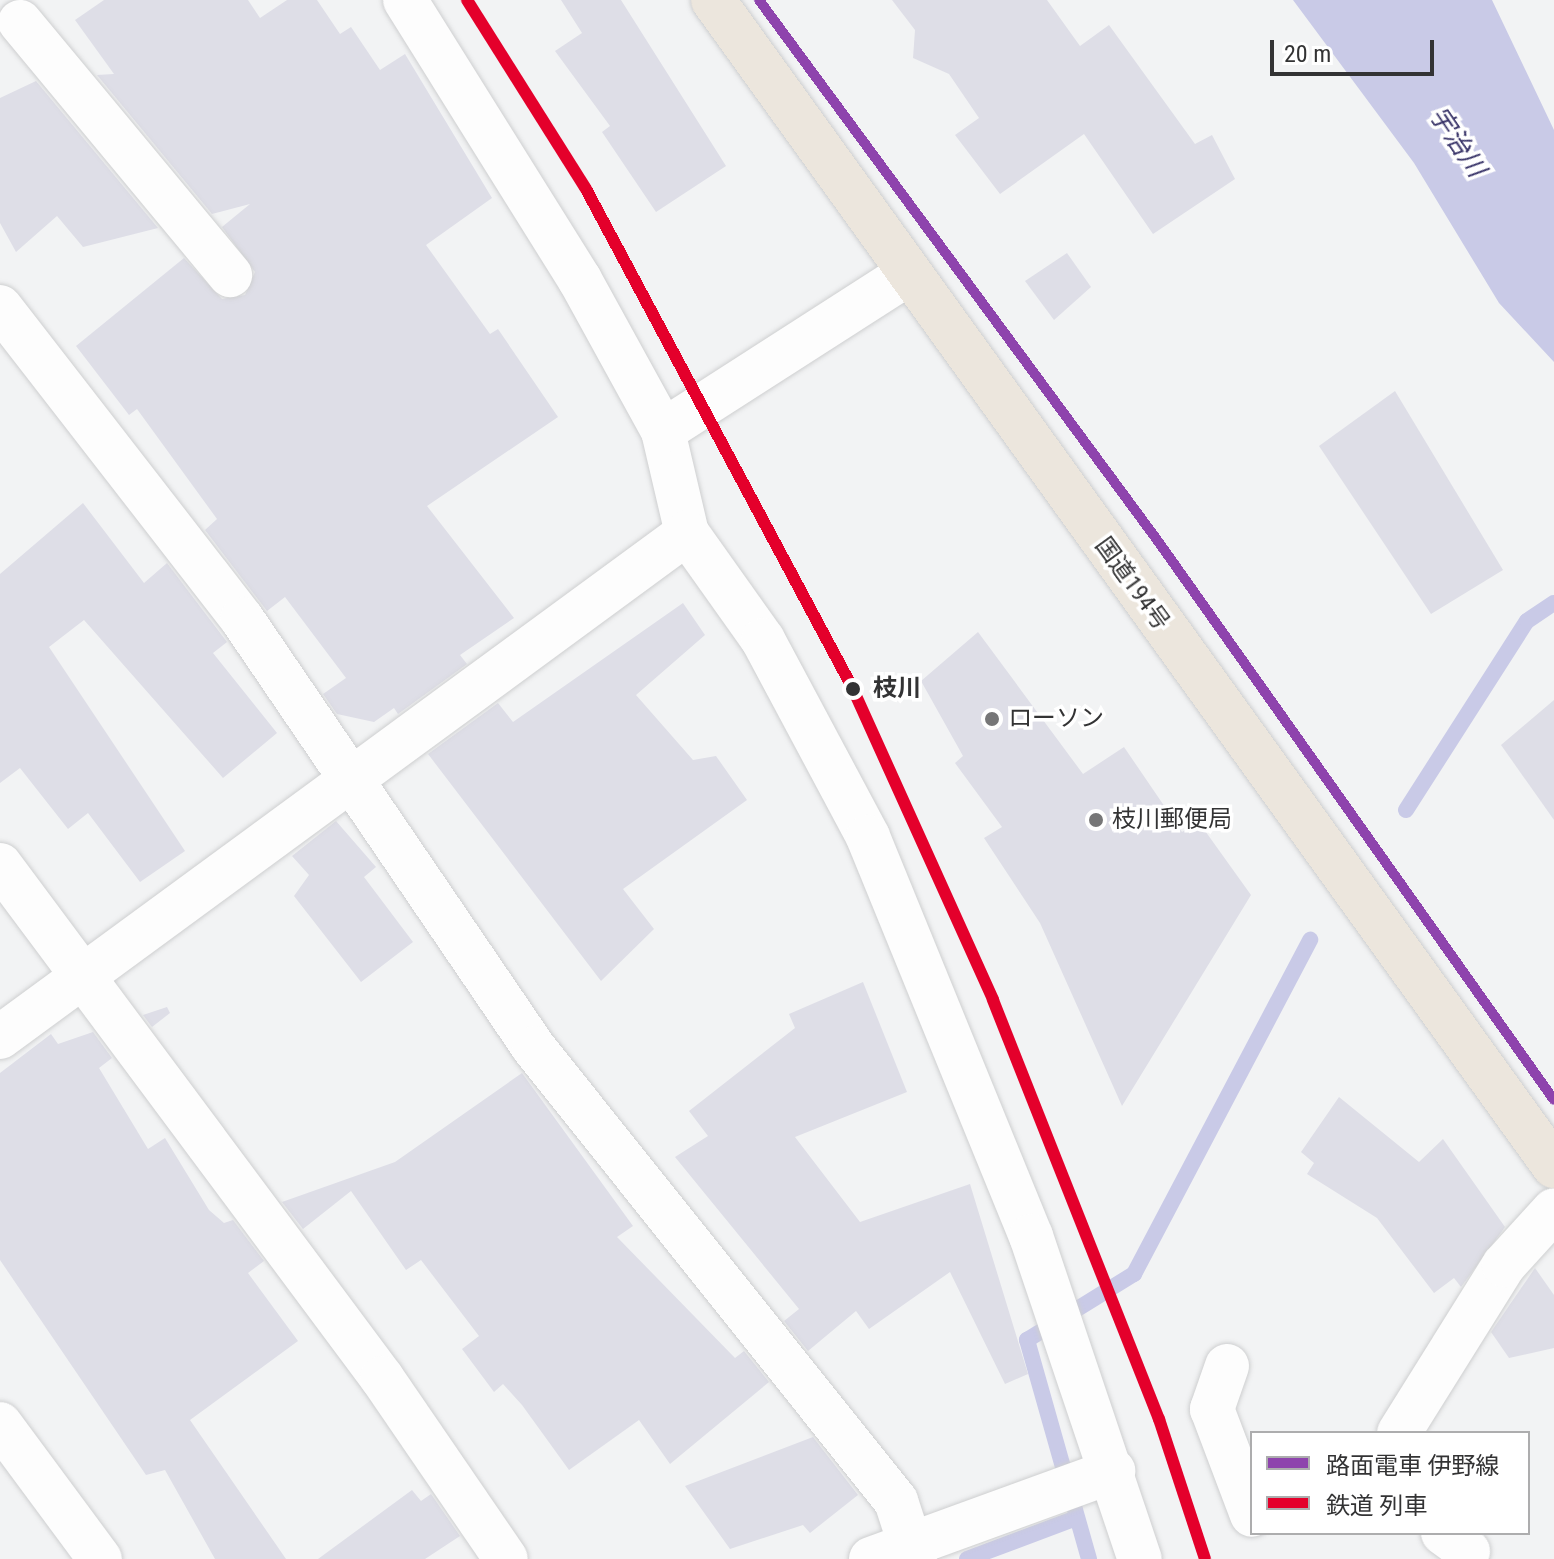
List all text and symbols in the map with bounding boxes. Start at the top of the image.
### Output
scale bar [1274,24,1438,74]
text: 20 m [1284,40,1331,68]
water label: 宇治川 [1422,101,1492,183]
street label: 国道194号 [1089,532,1175,636]
place label: 枝川 [873,675,921,703]
marker: 枝川 [840,676,866,702]
place label: ローソン [1008,705,1104,733]
marker: ローソン [983,710,1001,728]
place label: 枝川郵便局 [1112,806,1232,834]
marker: 枝川郵便局 [1087,811,1105,829]
legend [1250,1431,1530,1535]
text: 路面電車 伊野線 [1326,1452,1500,1480]
text: 鉄道 列車 [1326,1492,1428,1520]

